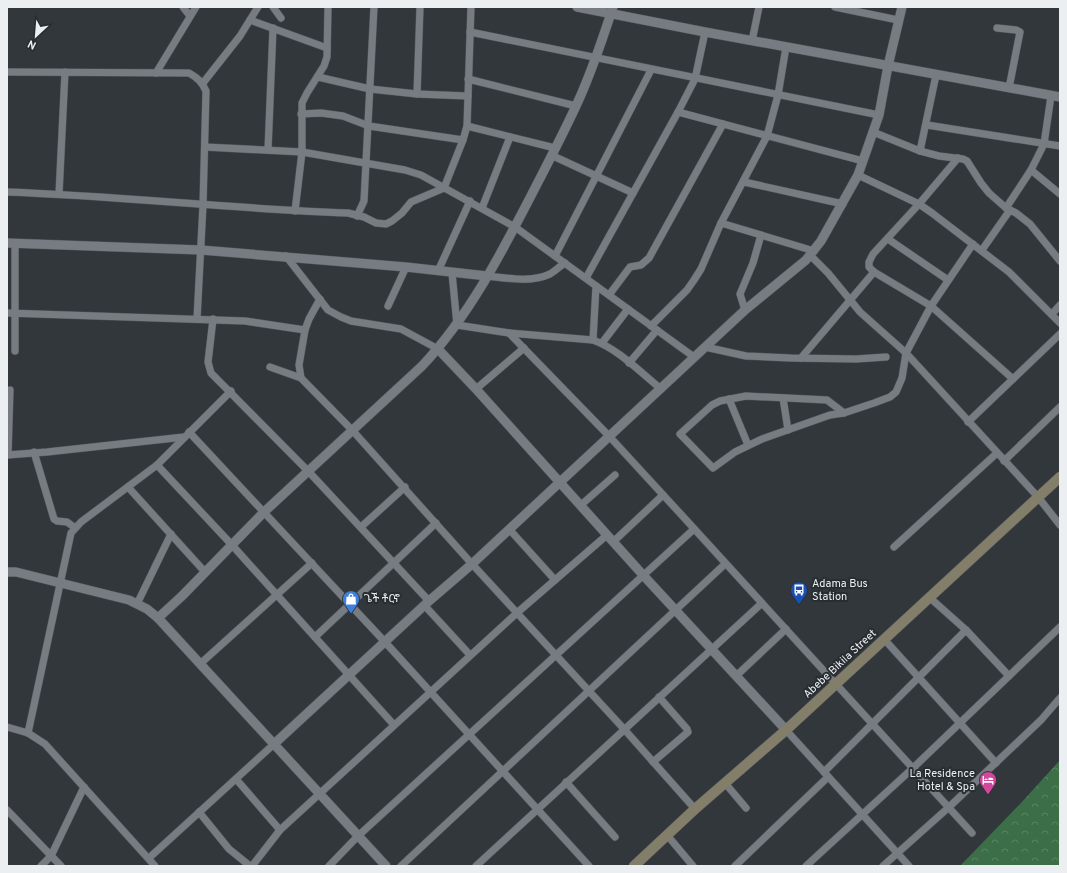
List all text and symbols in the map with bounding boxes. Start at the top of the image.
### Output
north arrow [16,16,56,56]
text: N [25,36,39,52]
place label: Adama Bus Station [812,577,868,604]
bus stop icon: Adama Bus Station [789,580,809,605]
shop icon: ጌች ቶርኖ [341,589,361,614]
place label: ጌች ቶርኖ [364,592,400,606]
street label: Abebe Bikila Street [801,627,879,701]
place label: La Residence Hotel & Spa [910,767,975,794]
hotel icon: La Residence Hotel & Spa [978,770,998,795]

